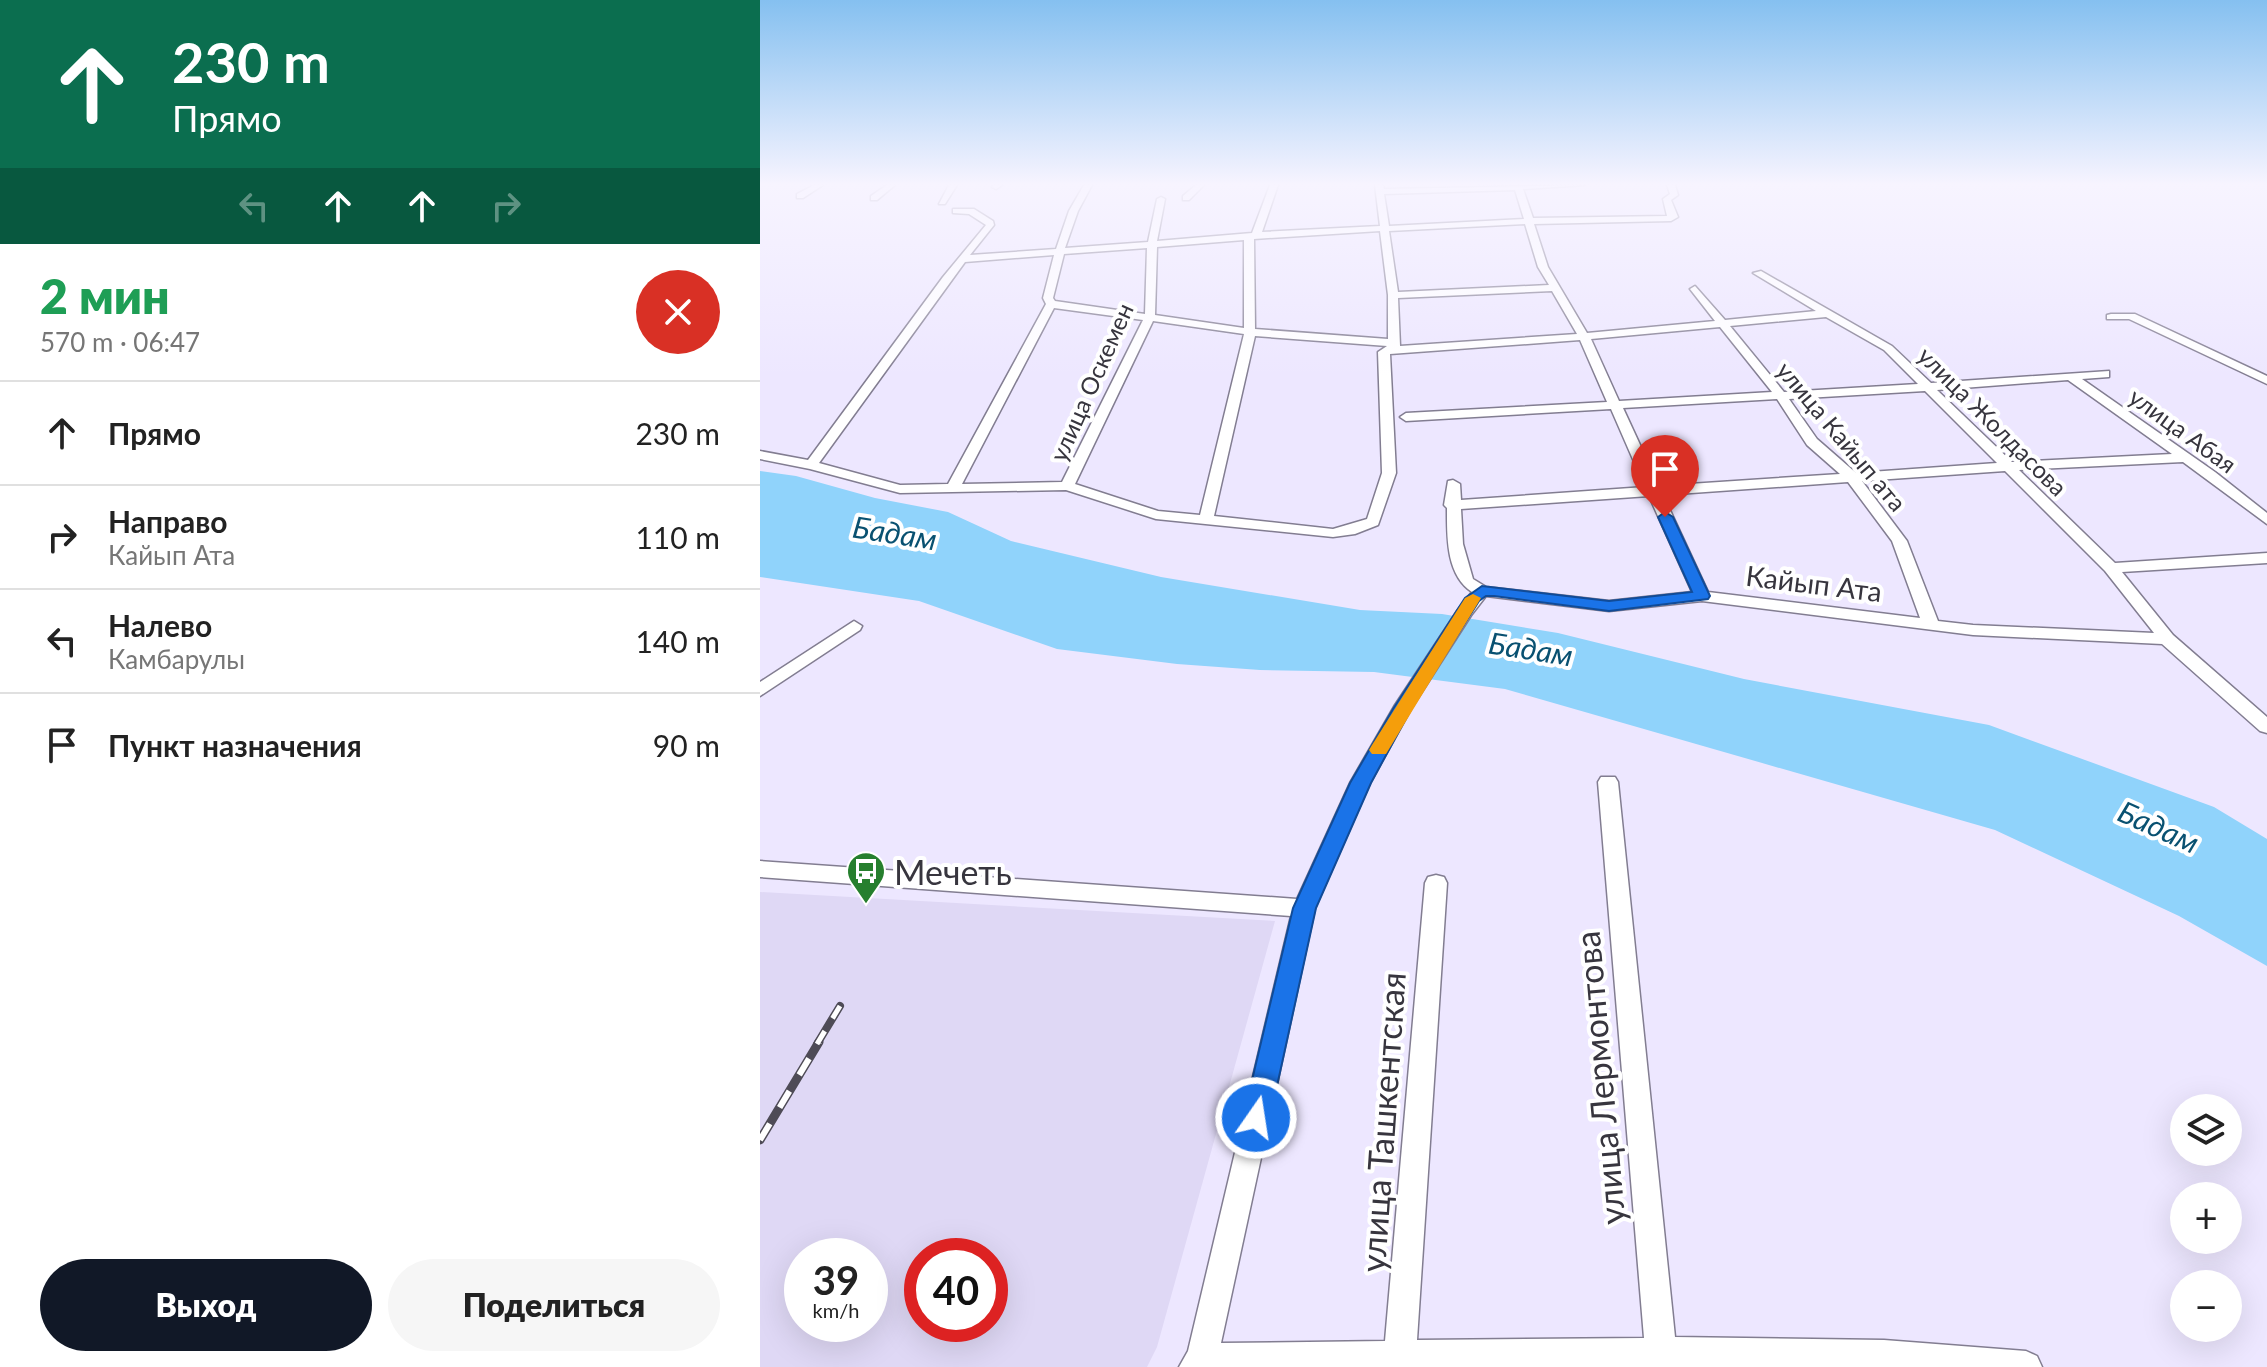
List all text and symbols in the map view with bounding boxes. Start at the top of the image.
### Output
text: 230 m [172,28,330,95]
icon: ahead [40,32,144,136]
text: Прямо [172,96,282,140]
icon: left [232,184,276,228]
icon: ahead [316,184,360,228]
icon: ahead [400,184,444,228]
icon: right [484,184,528,228]
text: 2 мин [40,267,170,324]
button: close [636,270,720,354]
street label: улица Оскемен [1043,298,1139,466]
text: 570 m · 06:47 [40,326,200,358]
street label: улица Жолдасова [1913,341,2073,501]
street label: улица Кайып ата [1771,355,1913,517]
street label: улица Абая [2124,381,2242,479]
icon: ahead [40,411,84,455]
text: Прямо [108,415,201,451]
text: 230 m [635,415,720,451]
pin [1631,435,1699,517]
icon: arrive [1643,447,1687,491]
text: Направо [108,503,228,539]
water label: Бадам [850,508,940,556]
icon: right [40,515,84,559]
text: 110 m [635,519,720,555]
text: Кайып Ата [108,539,235,571]
street label: Кайып Ата [1744,558,1884,608]
text: Налево [108,607,212,643]
icon: left [40,619,84,663]
text: 140 m [635,623,720,659]
water label: Бадам [1486,624,1576,672]
text: Камбарулы [108,643,245,675]
icon: arrive [40,723,84,767]
text: Пункт назначения [108,727,362,763]
text: 90 m [653,727,720,763]
water label: Бадам [2113,792,2205,860]
bus stop icon: Мечеть [845,850,887,905]
place label: Мечеть [894,851,1012,892]
street label: улица Лермонтова [1566,929,1632,1227]
street label: улица Ташкентская [1351,971,1413,1273]
position arrow [1214,1076,1298,1160]
map controls [2170,1094,2242,1342]
button: layers [2170,1094,2242,1166]
button: + [2170,1182,2242,1254]
speed limit sign: 40 [904,1238,1008,1342]
text: 39 [813,1256,859,1304]
button: Выход [40,1259,372,1351]
button: Поделиться [388,1259,720,1351]
button: − [2170,1270,2242,1342]
text: km/h [813,1298,859,1322]

